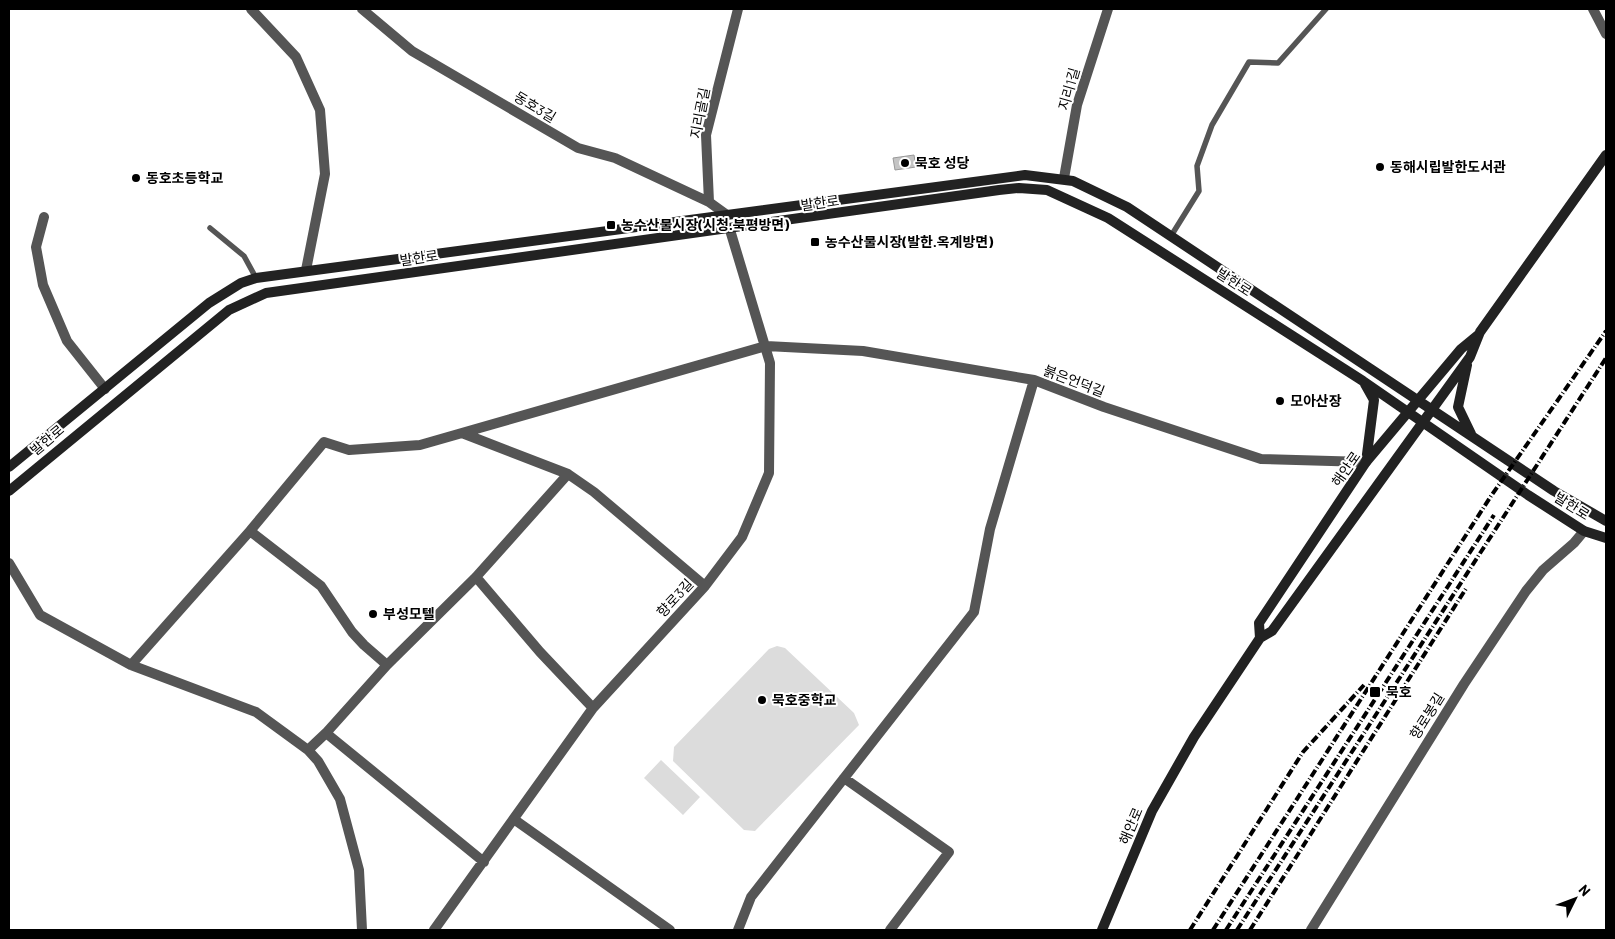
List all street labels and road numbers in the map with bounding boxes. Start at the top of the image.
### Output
street label: 지리1길 [1054,66,1083,112]
street label: 지리골길 [686,86,713,140]
street label: 동호3길 [511,87,559,126]
street label: 발한로 [800,191,840,214]
street label: 발한로 [399,246,439,269]
street label: 발한로 [1213,264,1255,299]
street label: 붉은언덕길 [1041,361,1107,400]
street label: 발한로 [26,421,67,459]
street label: 해안로 [1328,448,1364,489]
street label: 발한로 [1551,488,1593,523]
street label: 향로3길 [653,575,696,620]
street label: 향로봉길 [1406,689,1447,742]
street label: 해안로 [1115,805,1146,847]

